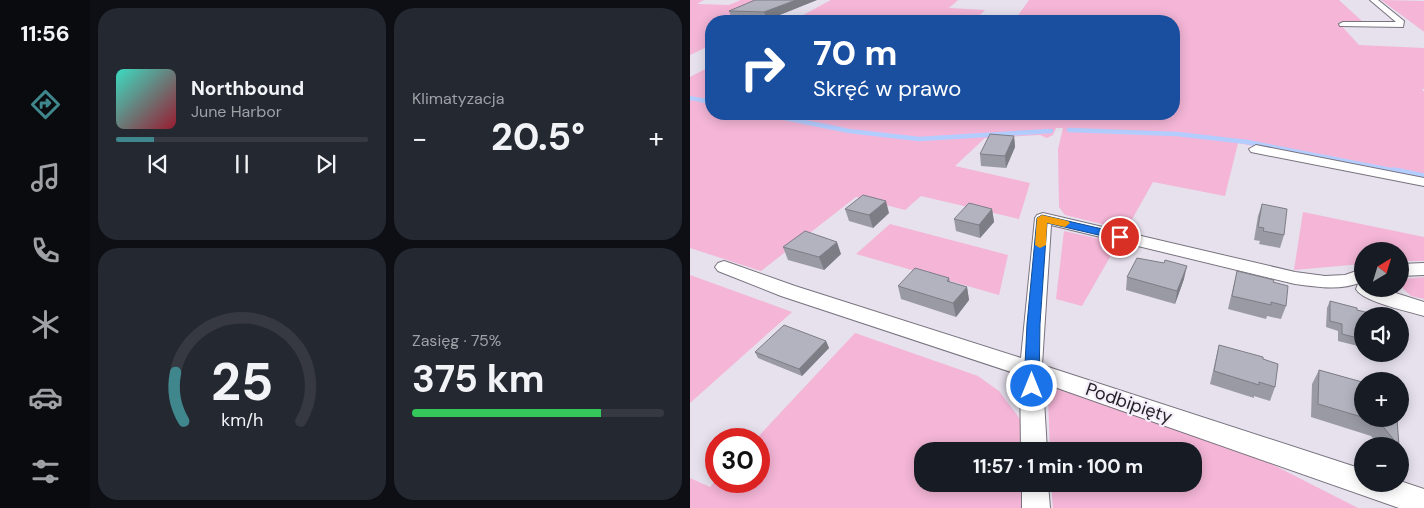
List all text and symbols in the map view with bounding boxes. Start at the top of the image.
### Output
text: 11:56 [20,19,70,48]
text: 70 m [813,30,897,76]
icon: right [730,35,795,100]
text: Skręć w prawo [813,74,961,103]
text: Northbound [191,76,304,101]
icon: directions [28,87,63,122]
text: Klimatyzacja [412,88,504,109]
text: June Harbor [191,101,282,122]
text: 20.5° [491,112,585,162]
text: − [412,120,427,157]
text: + [649,120,664,157]
icon: previous [144,150,172,178]
icon: pause [228,150,256,178]
icon: next [312,150,340,178]
icon: music [28,160,63,195]
pin [1099,216,1141,258]
icon: arrive [1106,223,1134,251]
icon: phone [28,233,63,268]
north arrow [1354,242,1409,298]
map controls [1354,242,1409,492]
icon: climate [28,307,63,342]
button: sound [1354,307,1409,362]
text: Zasięg · 75% [412,330,501,351]
text: 25 [211,348,273,416]
text: 375 km [412,354,544,404]
position arrow [1005,359,1057,411]
button: + [1354,372,1409,427]
street label: Podbipięty [1083,377,1175,429]
icon: car [28,380,63,415]
text: km/h [221,408,263,432]
speed limit sign: 30 [705,428,770,493]
button: − [1354,437,1409,492]
icon: filters [28,454,63,489]
text: 11:57 · 1 min · 100 m [973,454,1143,479]

